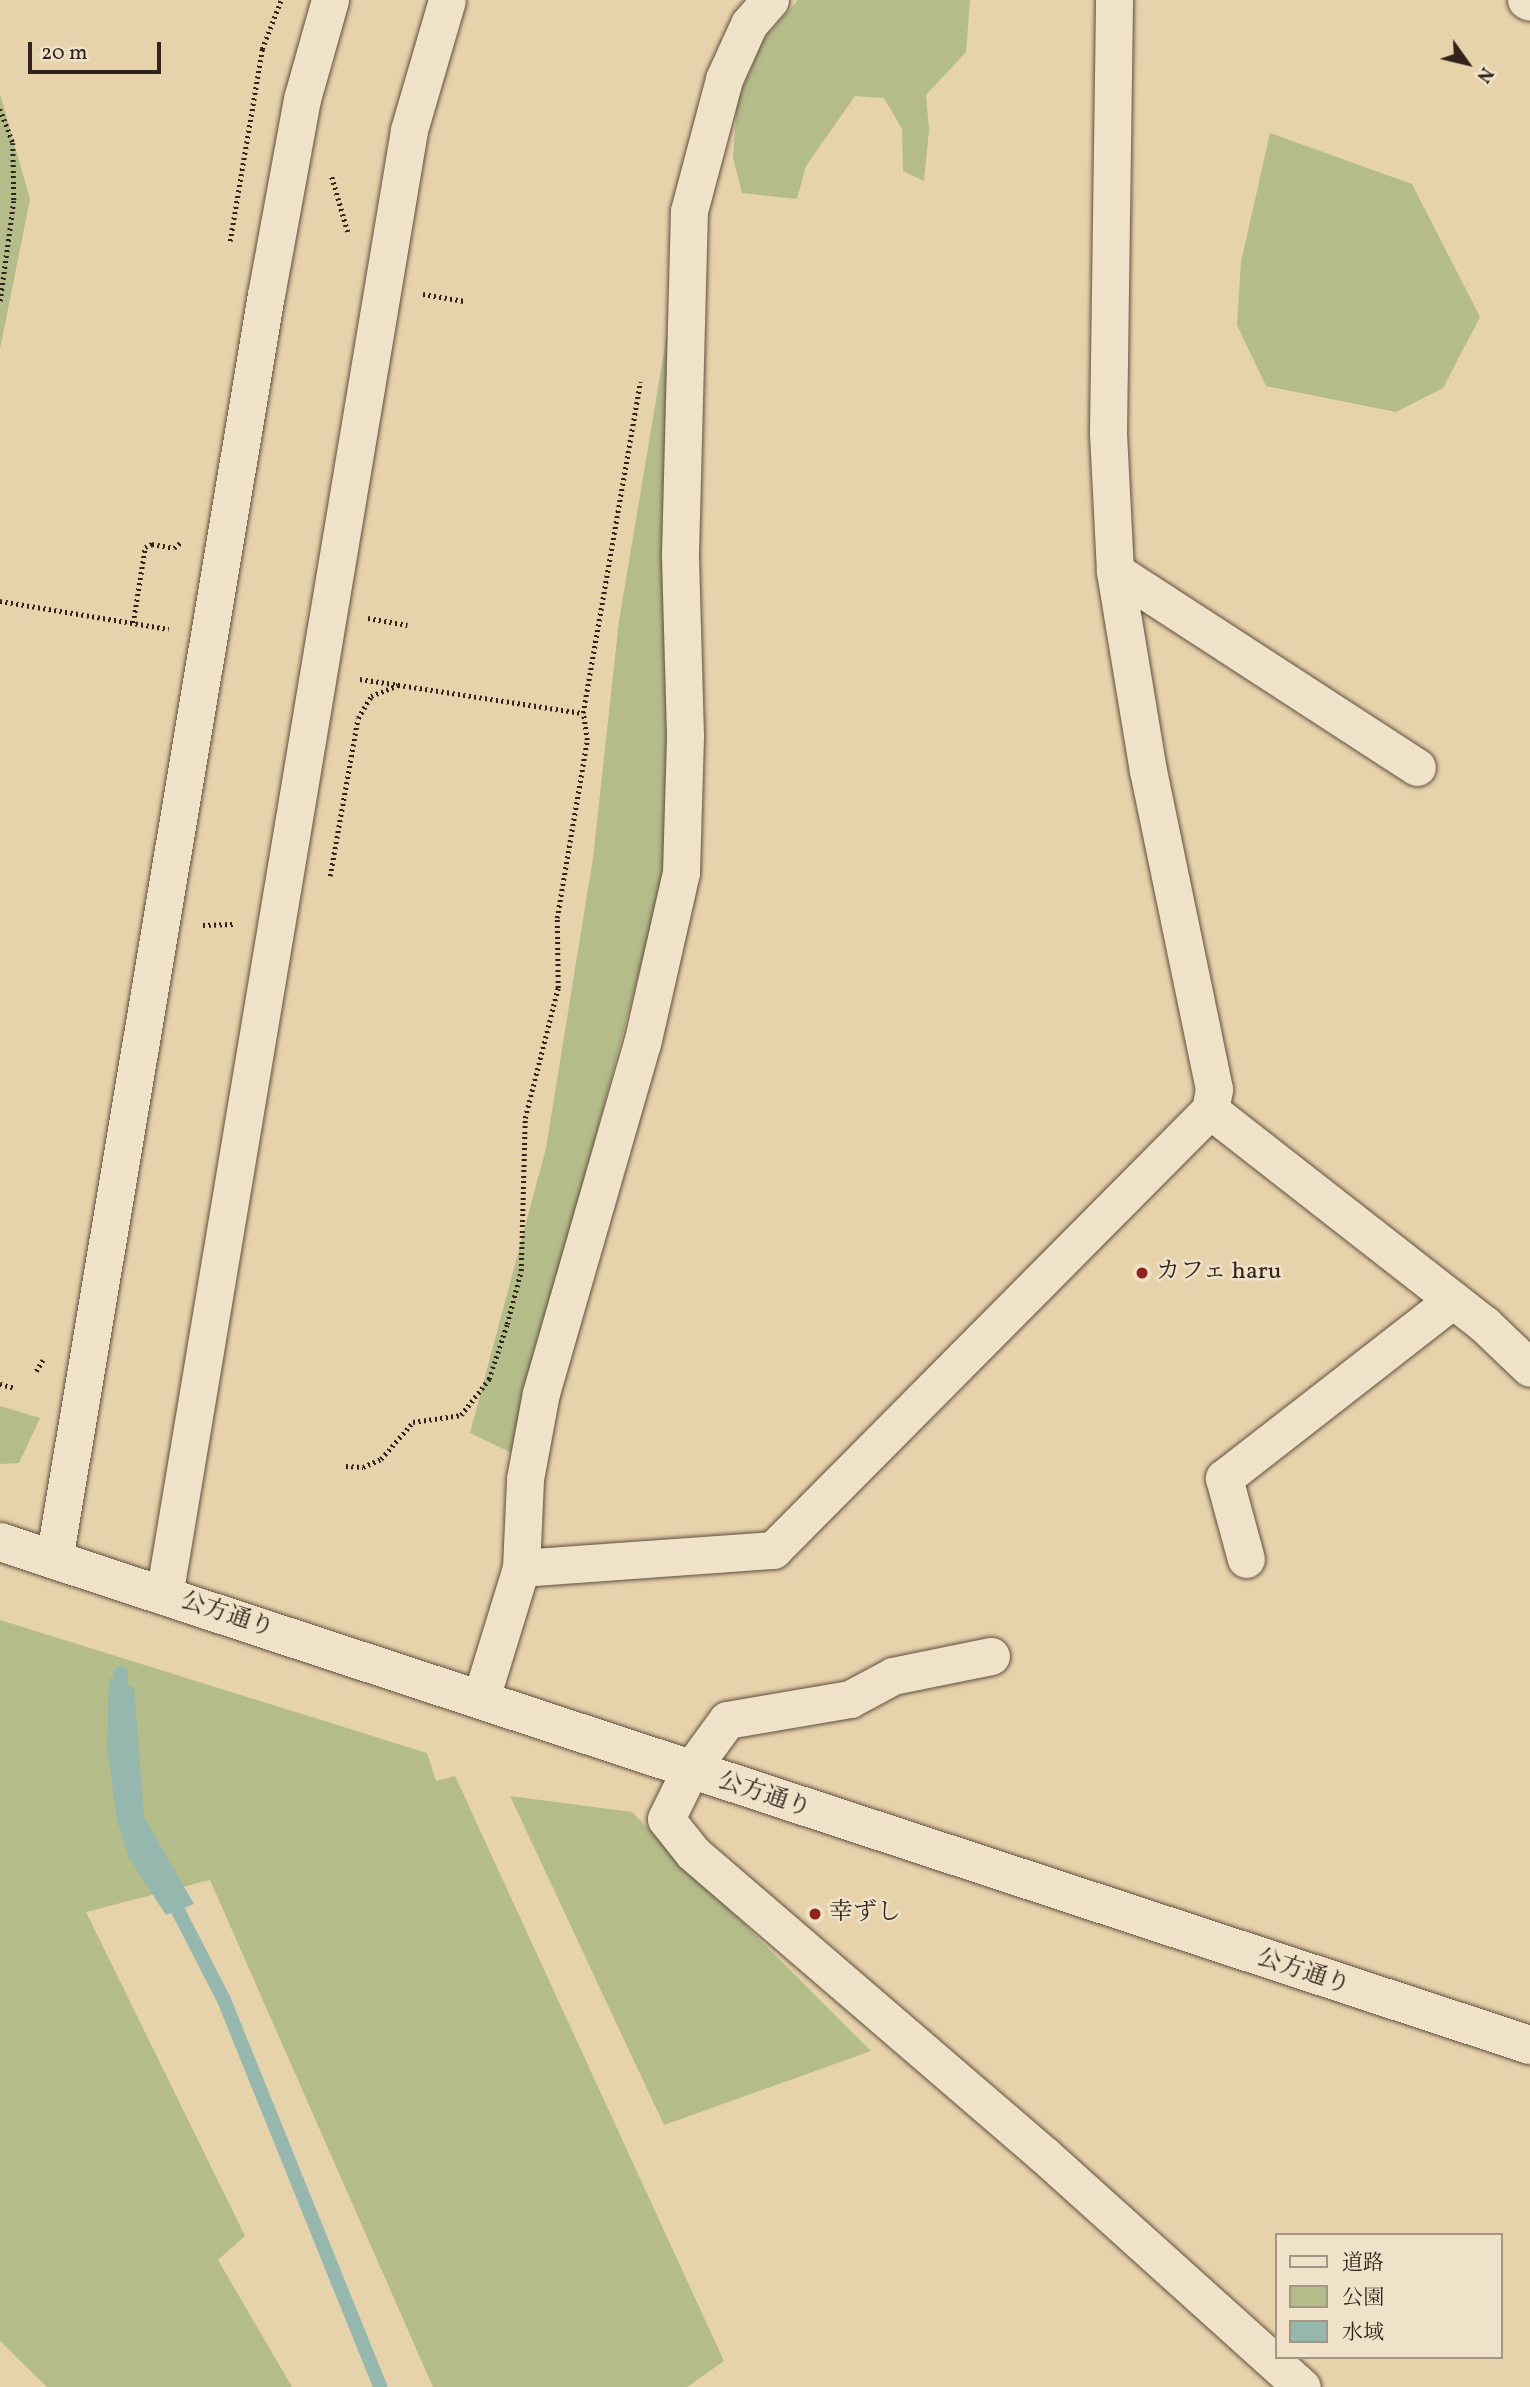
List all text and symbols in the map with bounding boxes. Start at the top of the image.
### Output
scale bar [32,28,164,72]
north arrow [1432,28,1502,98]
text: 20 m [41,39,87,68]
text: N [1470,62,1499,88]
place label: カフェ haru [1156,1259,1283,1287]
marker: カフェ haru [1134,1265,1150,1281]
street label: 公方通り [177,1587,277,1645]
street label: 公方通り [714,1767,814,1825]
place label: 幸ずし [829,1900,901,1928]
marker: 幸ずし [807,1906,823,1922]
street label: 公方通り [1253,1944,1353,2002]
legend [1274,2233,1502,2359]
text: 道路 [1342,2249,1384,2278]
text: 公園 [1342,2284,1384,2313]
text: 水域 [1342,2319,1384,2348]

